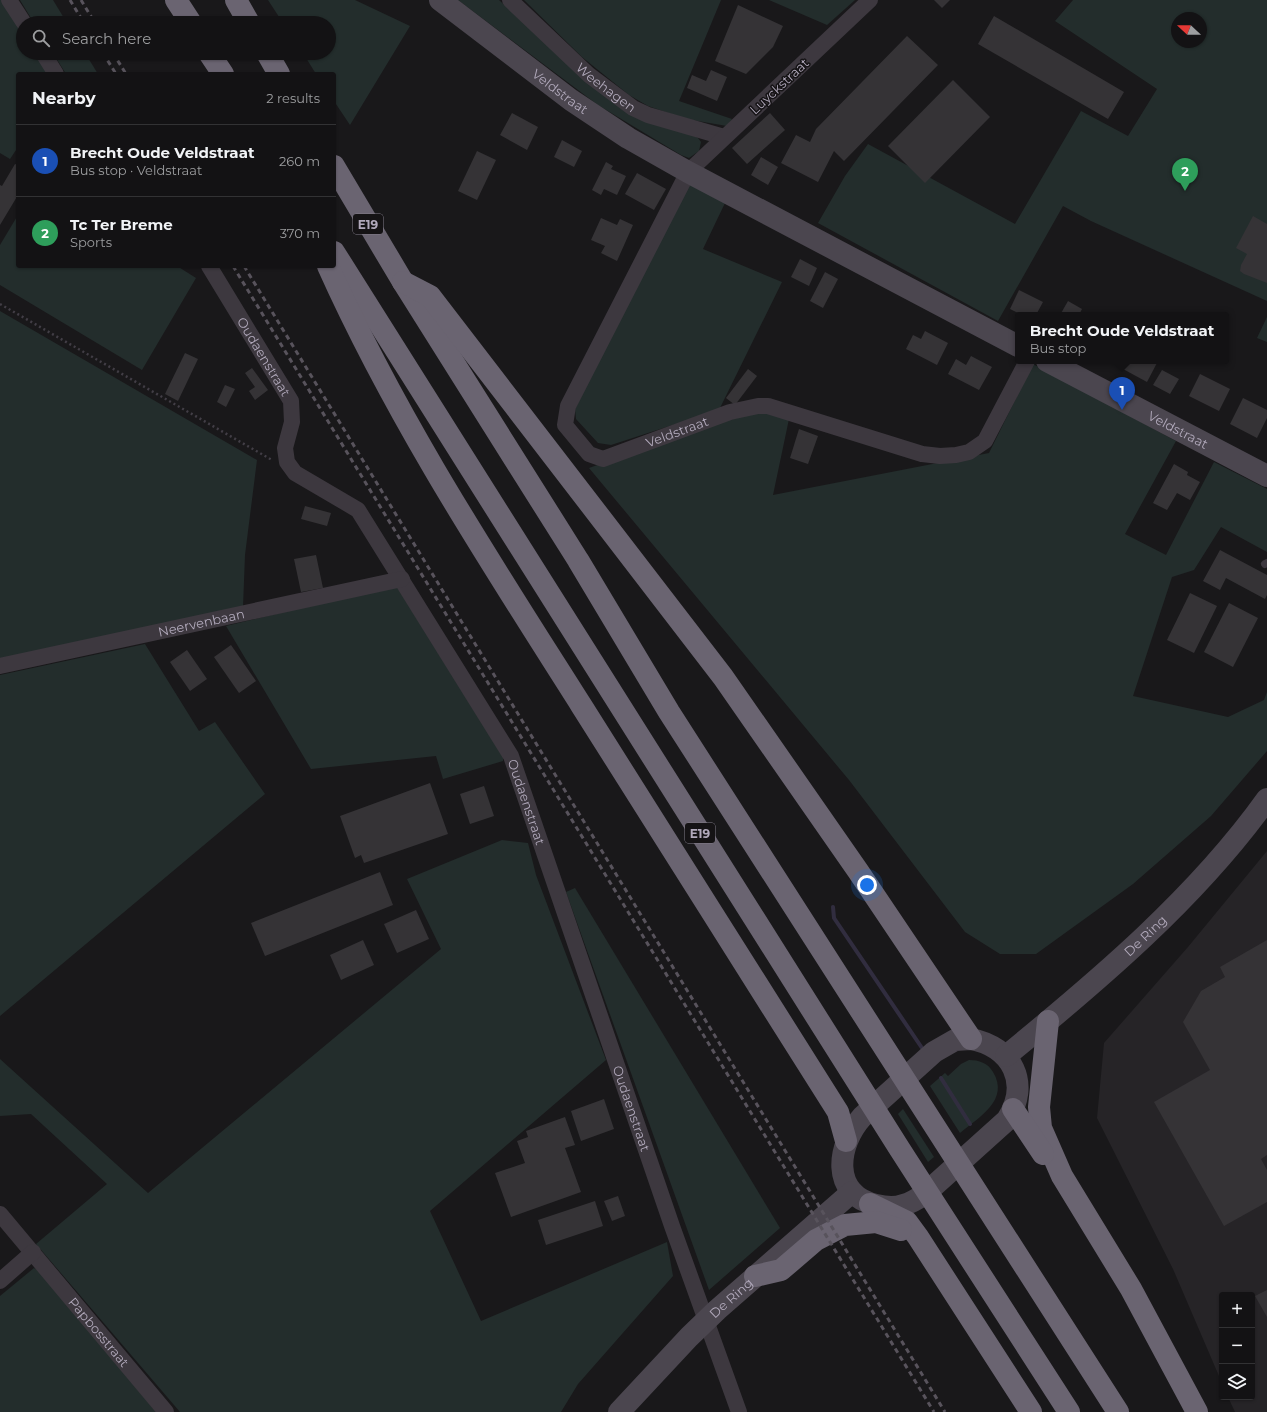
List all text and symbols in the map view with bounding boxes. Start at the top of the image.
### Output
north arrow [1171,12,1207,48]
search box [16,16,336,60]
icon: search [30,27,52,49]
text: Search here [62,29,151,48]
street label: Luyckstraat [746,55,812,117]
street label: Weehagen [573,59,639,115]
street label: Veldstraat [529,65,591,117]
text: Nearby [32,88,96,108]
text: 2 results [266,90,320,106]
text: Brecht Oude Veldstraat [70,143,254,162]
text: 1 [42,153,48,169]
text: 260 m [279,153,320,169]
pin: 2 [1172,158,1198,191]
text: Bus stop · Veldstraat [70,162,202,178]
road number: E19 [353,214,383,234]
text: Tc Ter Breme [70,215,173,234]
text: 2 [41,225,49,241]
text: 370 m [280,225,320,241]
text: Sports [70,234,112,250]
popup [1015,312,1229,364]
street label: Oudaenstraat [234,314,294,399]
text: Brecht Oude Veldstraat [1030,321,1214,340]
text: Bus stop [1030,340,1086,356]
pin: 1 [1109,377,1135,410]
street label: Veldstraat [1145,407,1211,452]
street label: Veldstraat [643,413,710,450]
street label: Neervenbaan [157,605,246,640]
street label: Oudaenstraat [505,757,549,847]
road number: E19 [685,823,715,843]
your location [857,875,877,895]
street label: De Ring [1120,912,1170,960]
street label: Oudaenstraat [610,1063,654,1154]
street label: De Ring [706,1274,756,1321]
map controls [1219,1292,1255,1400]
button: + [1219,1292,1255,1328]
street label: Papbosstraat [65,1294,133,1370]
button: − [1219,1328,1255,1364]
button: layers [1219,1364,1255,1400]

